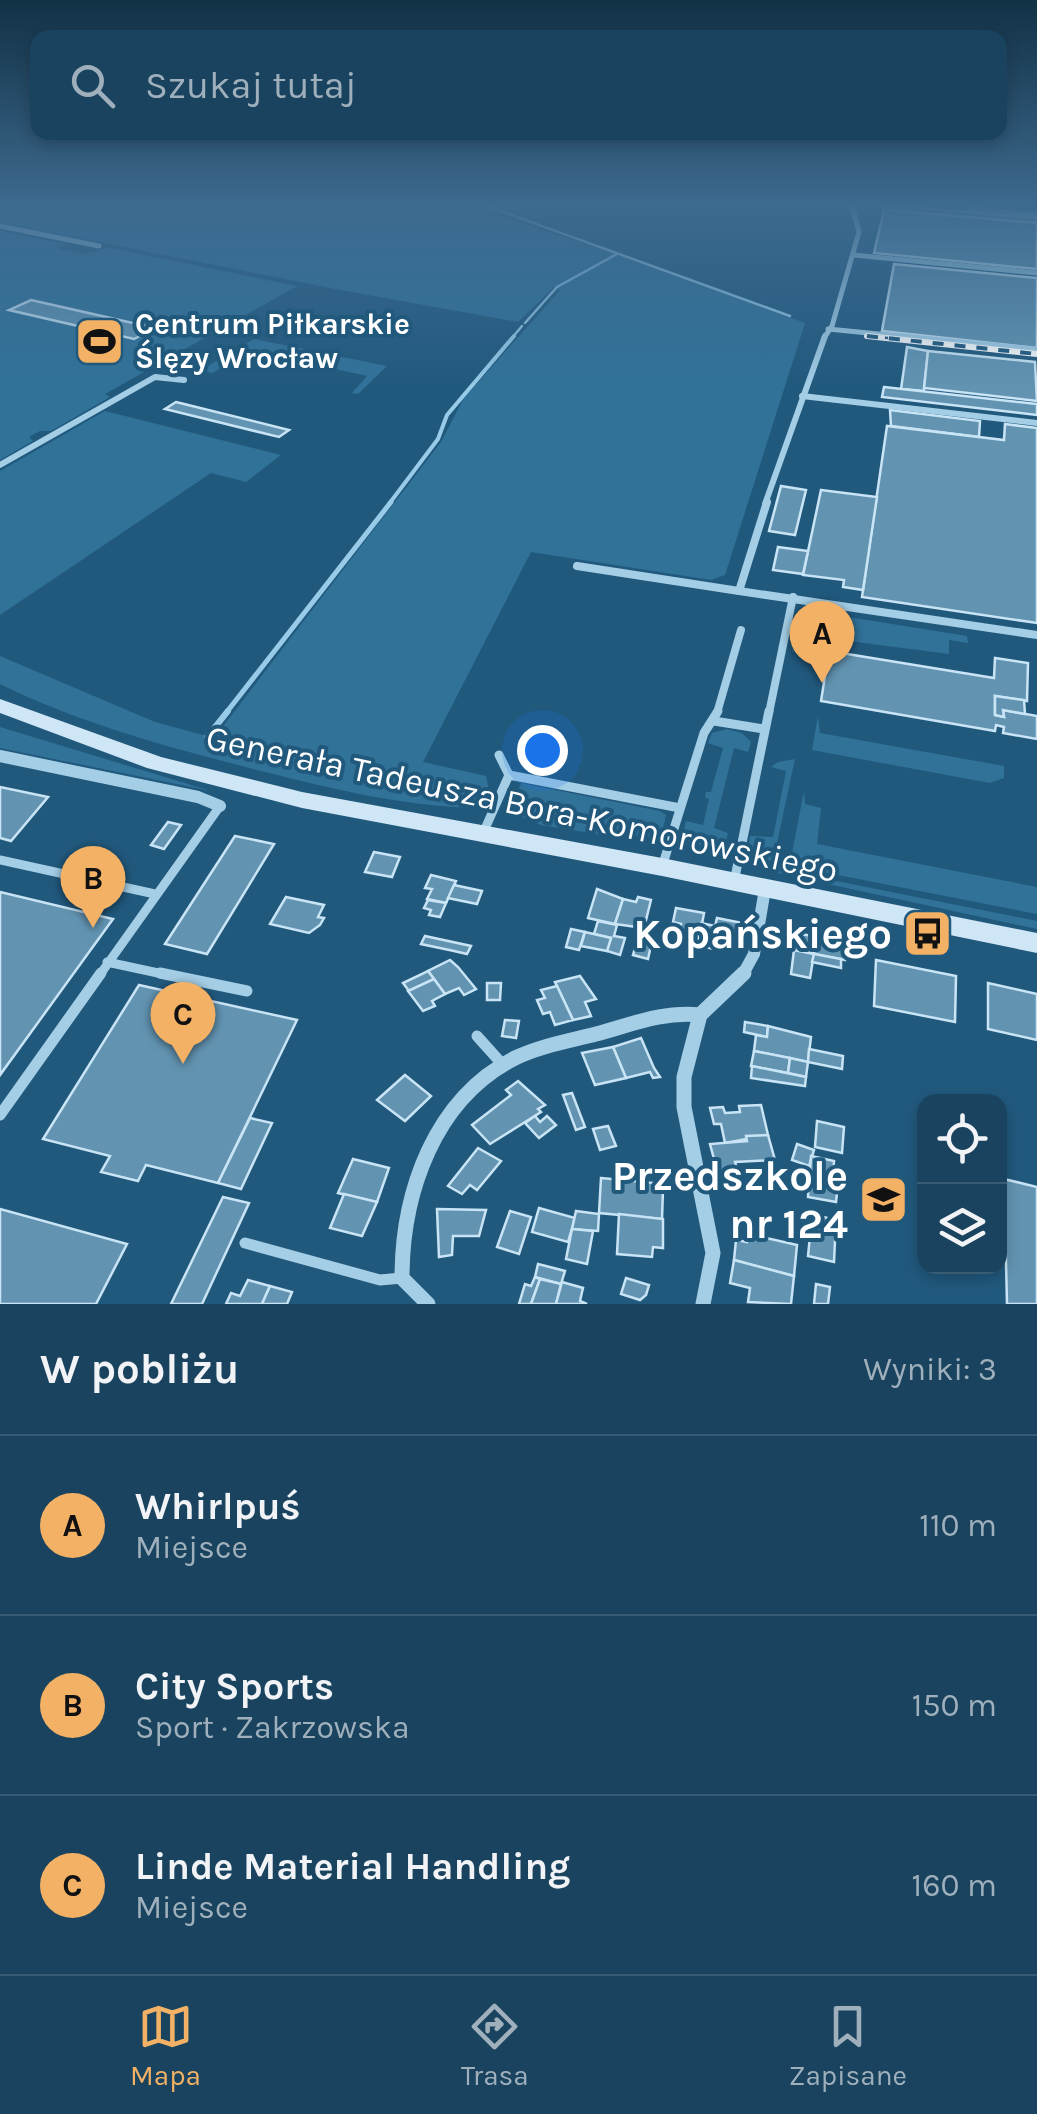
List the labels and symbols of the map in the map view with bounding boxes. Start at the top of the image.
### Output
place label: Centrum Piłkarskie Ślęzy Wrocław [135,306,410,376]
sports icon: Centrum Piłkarskie Ślęzy Wrocław [74,315,126,367]
pin: A [790,600,854,683]
street label: Generała Tadeusza Bora-Komorowskiego [202,717,842,891]
your location [517,725,568,776]
pin: B [61,846,126,928]
bus stop icon: Kopańskiego [901,908,953,960]
place label: Kopańskiego [633,909,892,959]
pin: C [150,982,216,1064]
place label: Przedszkole nr 124 [612,1151,848,1249]
school or university icon: Przedszkole nr 124 [857,1174,909,1226]

